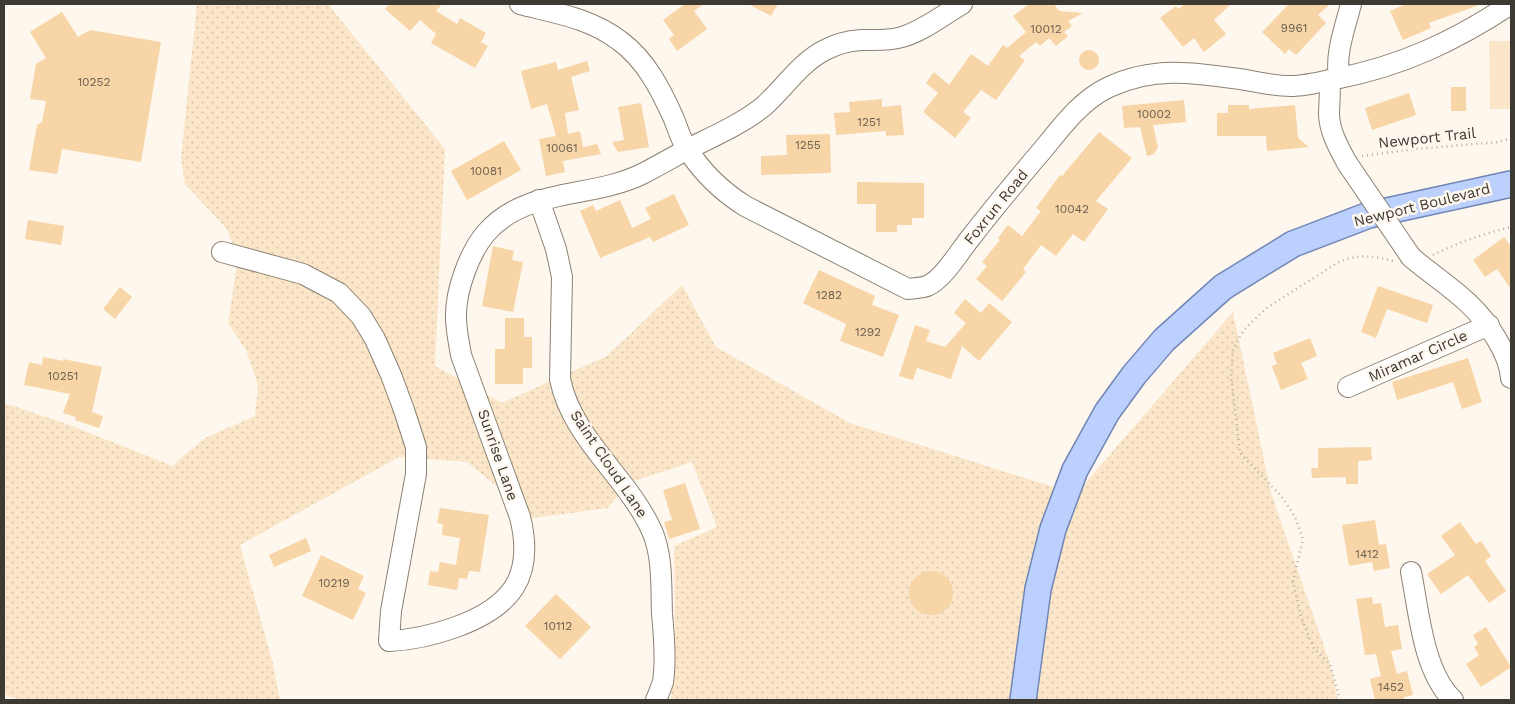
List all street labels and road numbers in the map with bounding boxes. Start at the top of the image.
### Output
street label: Newport Trail [1377,124,1477,152]
street label: Foxrun Road [960,166,1032,248]
street label: Newport Boulevard [1352,179,1492,231]
street label: Miramar Circle [1366,326,1470,386]
street label: Sunrise Lane [474,407,522,503]
street label: Saint Cloud Lane [566,407,652,521]

